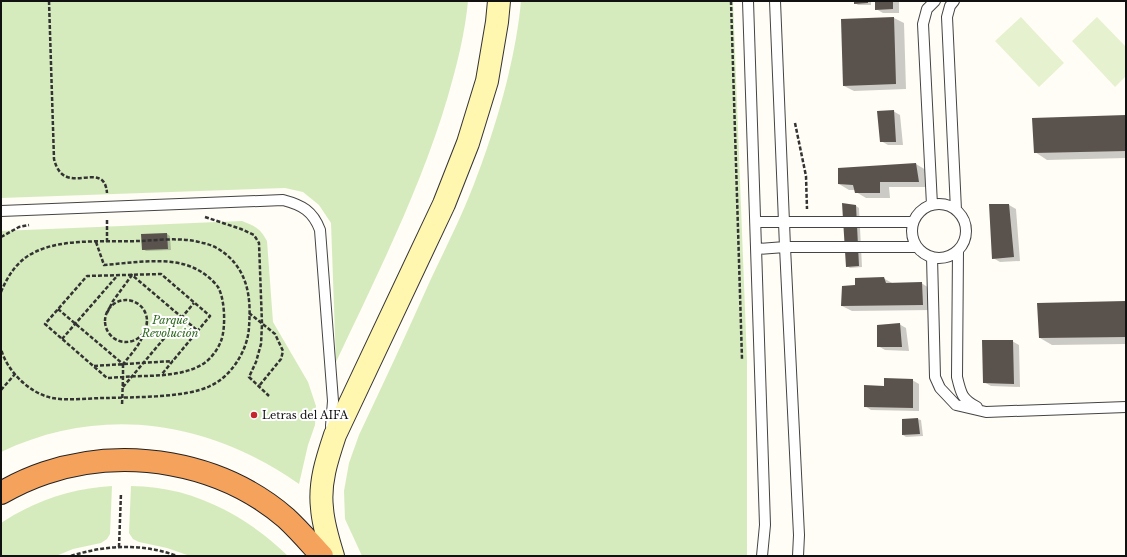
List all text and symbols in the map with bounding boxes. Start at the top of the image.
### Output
park label: Parque Revolución [141,313,198,340]
place label: Letras del AIFA [262,408,349,422]
marker: Letras del AIFA [249,410,259,420]

